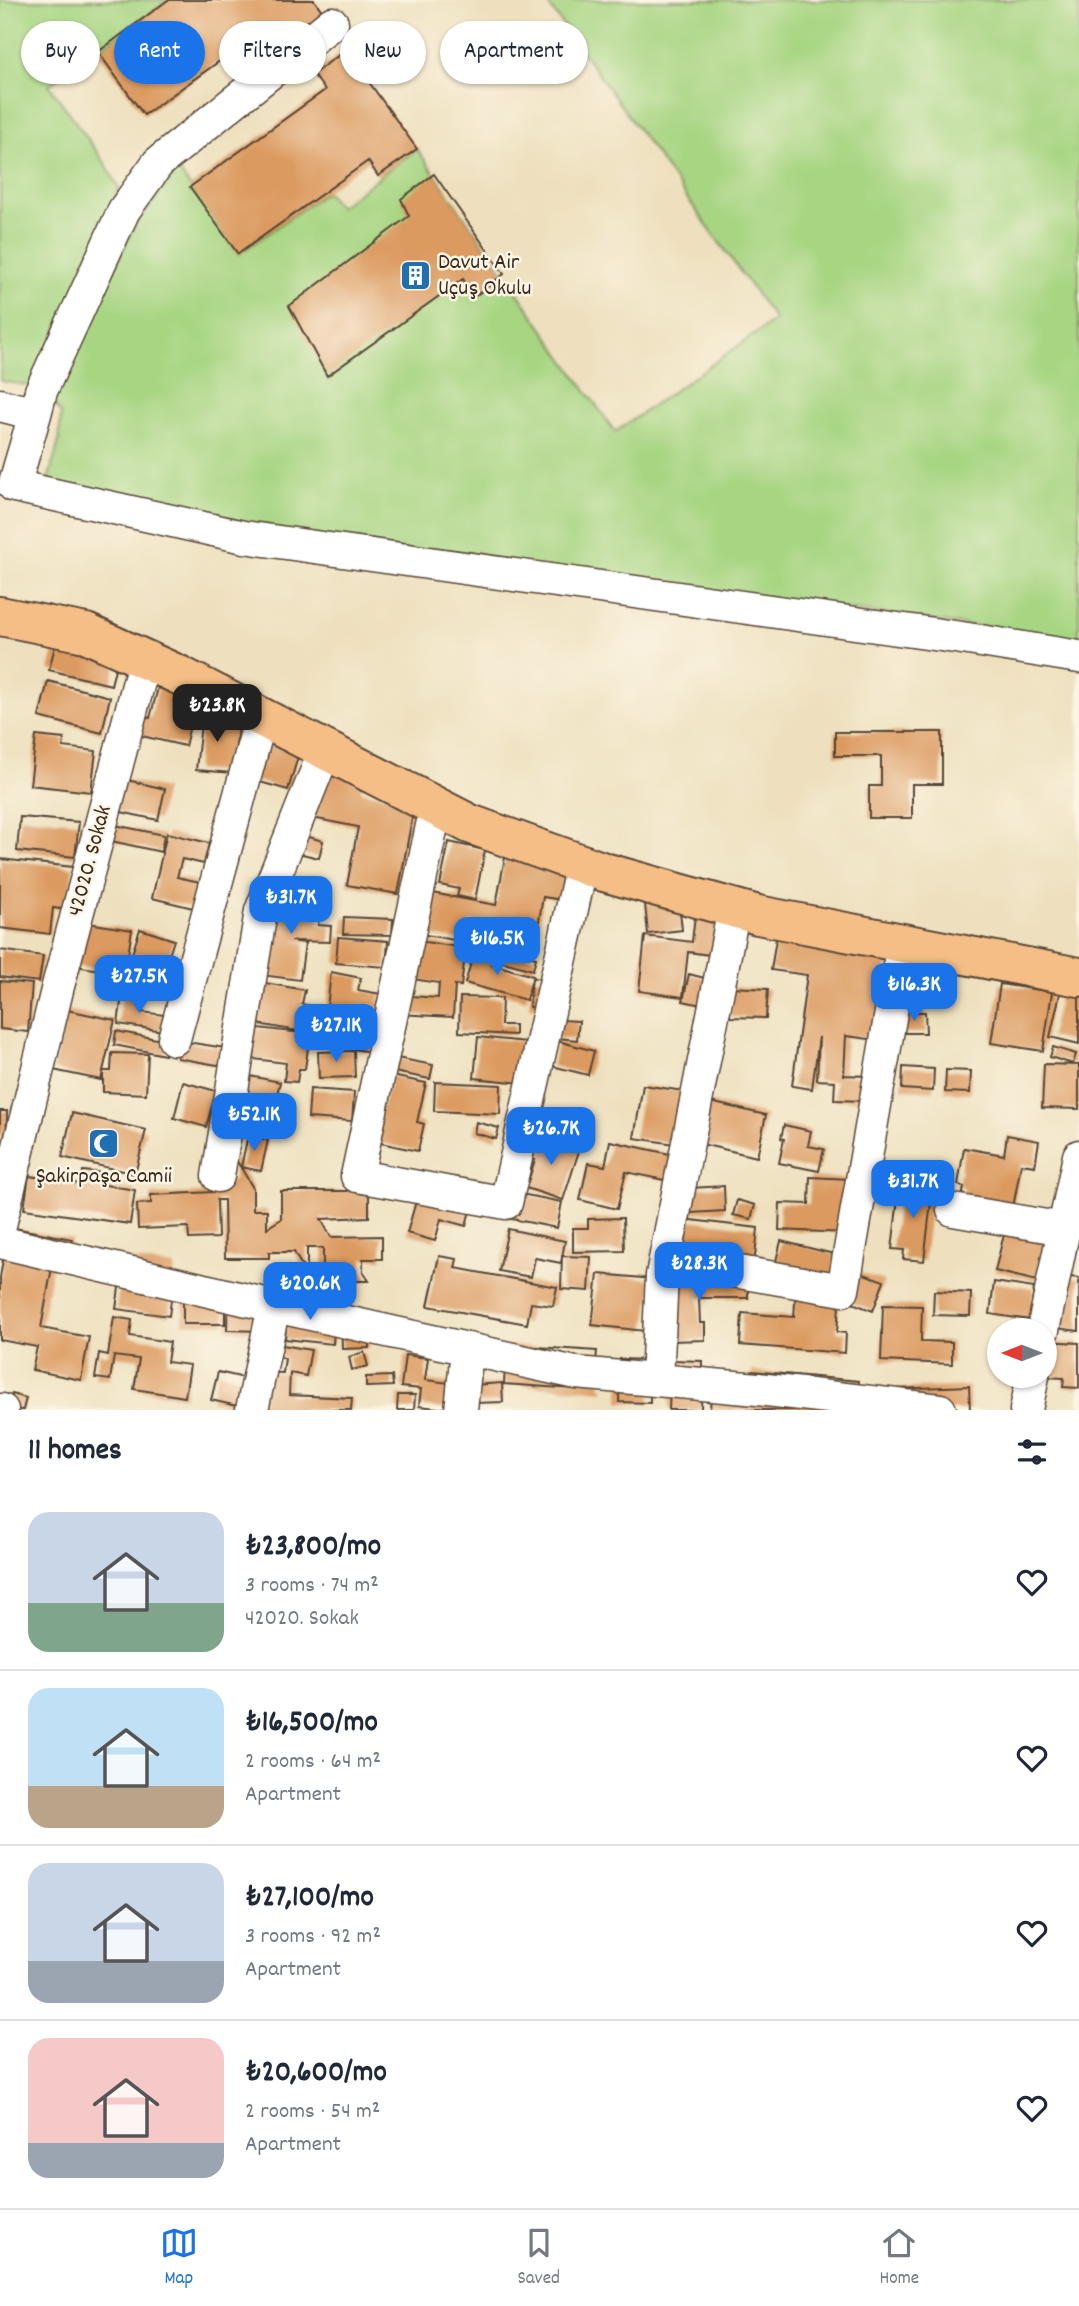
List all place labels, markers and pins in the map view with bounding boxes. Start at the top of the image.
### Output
place label: Davut Air Uçuş Okulu [438,247,531,306]
building icon: Davut Air Uçuş Okulu [398,259,432,293]
pin: ₺23.8K [160,684,274,744]
pin: ₺31.7K [234,876,348,936]
pin: ₺16.5K [440,918,554,977]
pin: ₺27.5K [82,956,196,1015]
pin: ₺16.3K [857,964,971,1023]
pin: ₺27.1K [279,1004,393,1064]
pin: ₺52.1K [197,1094,311,1153]
pin: ₺26.7K [494,1108,608,1167]
mosque icon: Şakirpaşa Camii [87,1126,121,1160]
pin: ₺31.7K [856,1160,970,1220]
place label: Şakirpaşa Camii [36,1161,172,1194]
pin: ₺28.3K [642,1242,756,1302]
pin: ₺20.6K [253,1262,367,1322]

